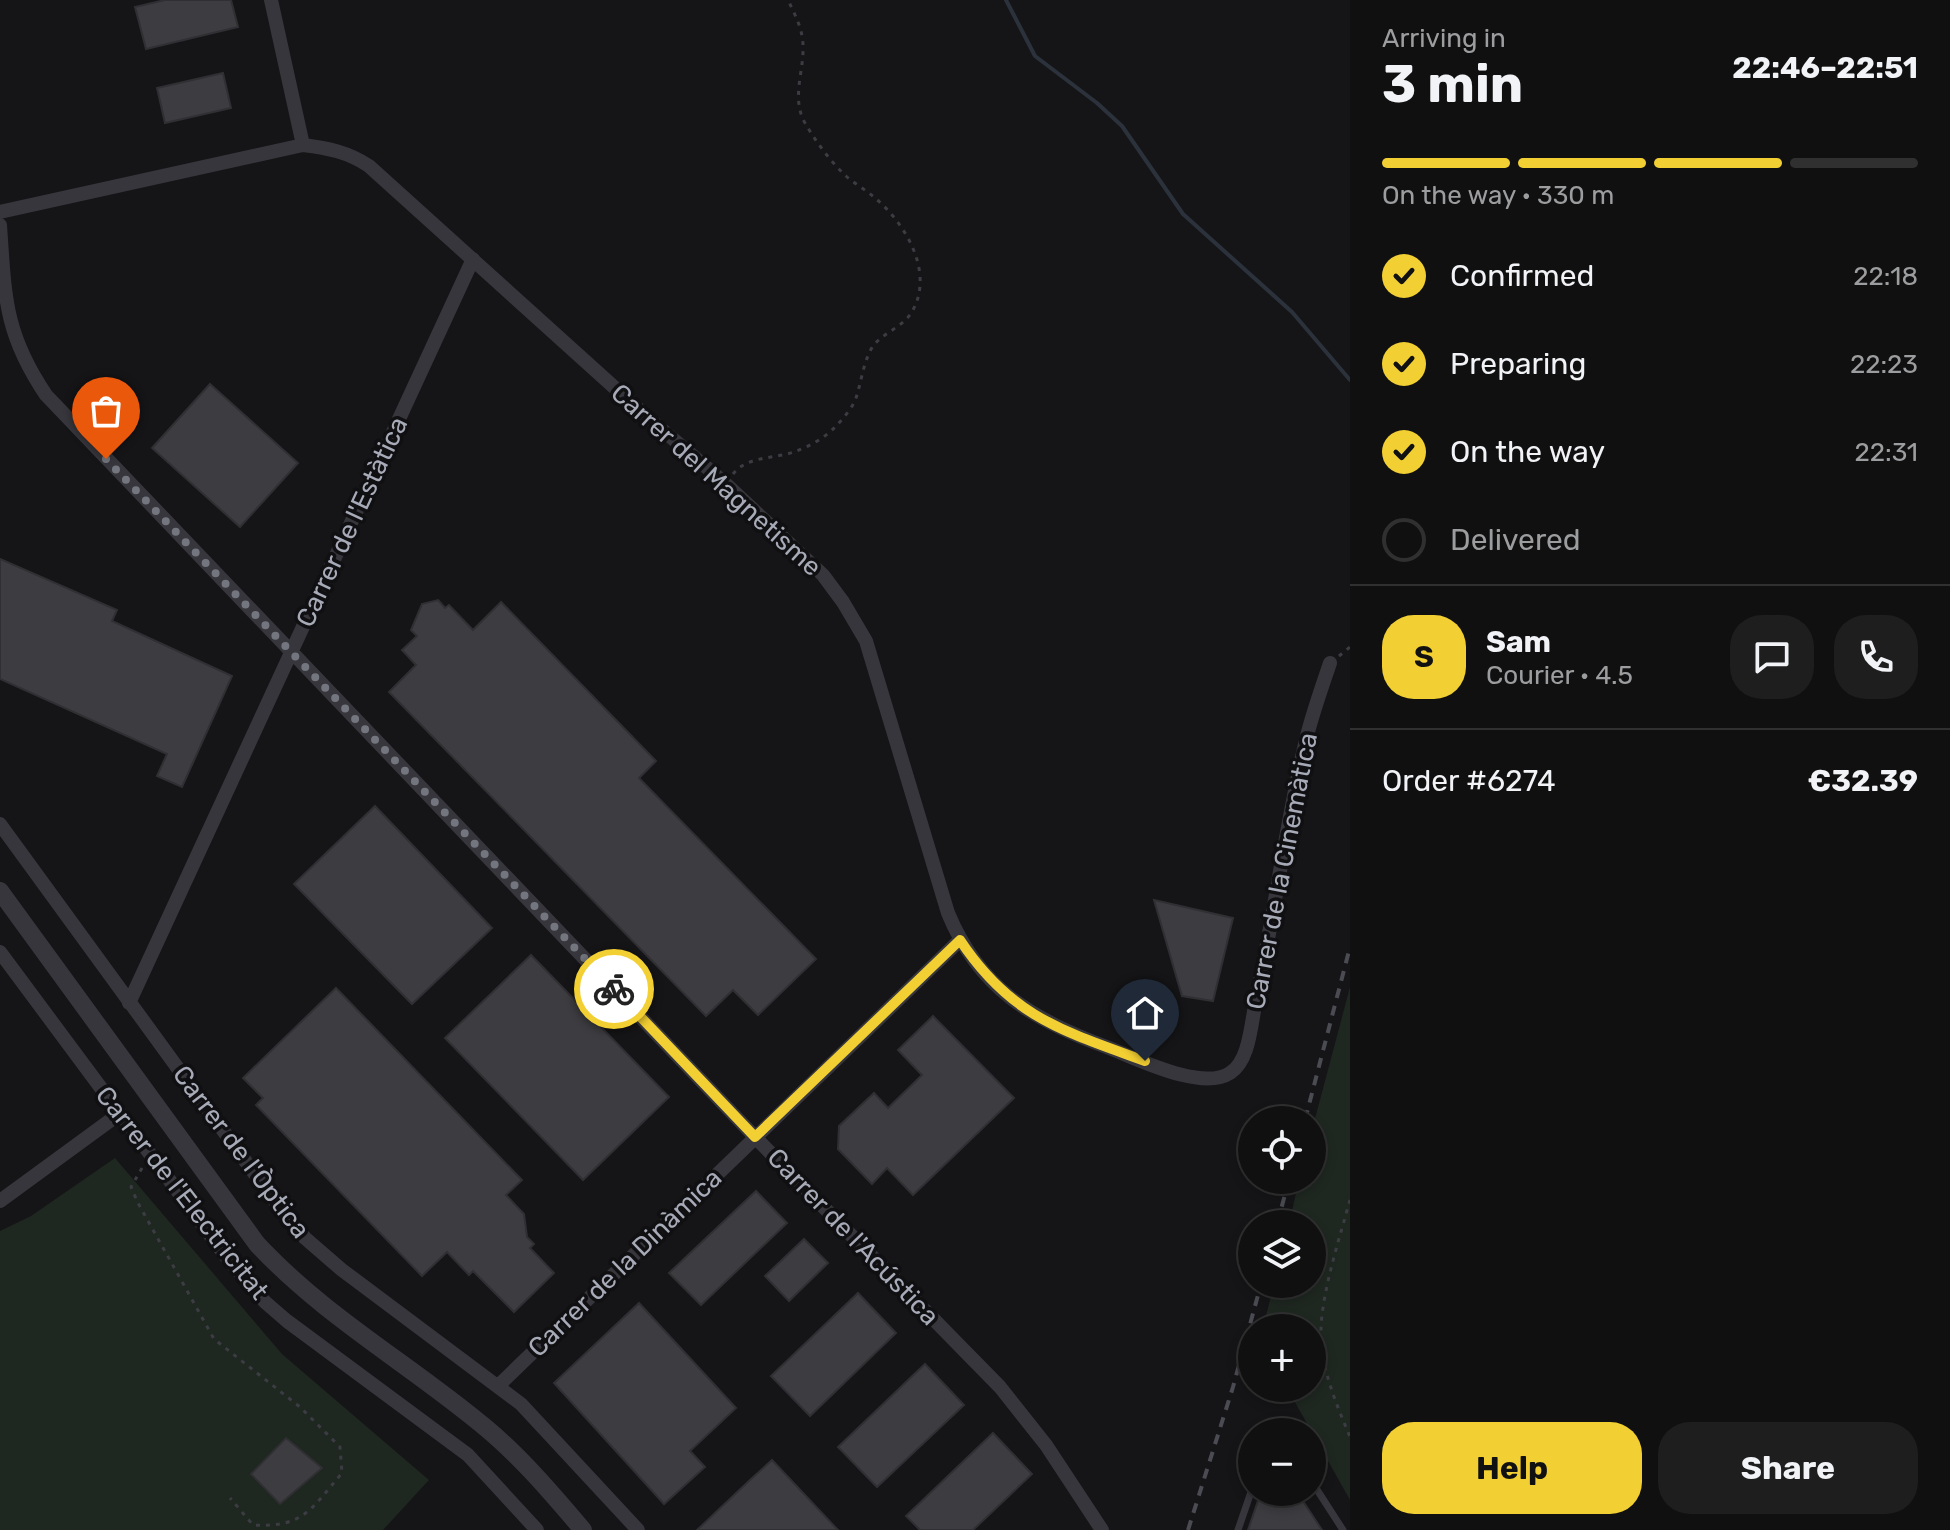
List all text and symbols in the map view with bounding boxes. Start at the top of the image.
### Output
text: Arriving in [1382,23,1506,54]
text: 22:46–22:51 [1732,50,1918,86]
text: 3 min [1382,53,1523,115]
text: On the way · 330 m [1382,180,1614,211]
icon: check [1382,254,1426,298]
text: Confirmed [1450,258,1594,294]
text: 22:18 [1853,261,1918,292]
icon: check [1382,342,1426,386]
text: Preparing [1450,346,1586,382]
text: 22:23 [1850,349,1918,380]
pin [72,377,140,459]
street label: Carrer del Magnetisme [604,377,828,583]
icon: bag [84,389,128,433]
street label: Carrer de l'Estàtica [290,412,414,632]
icon: check [1382,430,1426,474]
text: On the way [1450,434,1605,470]
text: 22:31 [1855,437,1918,468]
text: Delivered [1450,522,1581,558]
button: chat [1730,615,1814,699]
button: phone [1834,615,1918,699]
text: Sam [1486,624,1551,660]
text: S [1414,639,1434,675]
text: Courier · 4.5 [1486,660,1633,691]
street label: Carrer de la Cinemàtica [1240,730,1324,1012]
text: Order #6274 [1382,763,1556,799]
text: €32.39 [1808,763,1918,799]
courier [574,949,654,1029]
icon: bike [592,967,636,1011]
pin [1111,979,1179,1061]
icon: home [1123,991,1167,1035]
street label: Carrer de l'Òptica [166,1060,316,1244]
street label: Carrer de l'Electricitat [89,1080,275,1306]
map controls [1238,1106,1326,1506]
button: locate [1238,1106,1326,1194]
street label: Carrer de l'Acústica [761,1142,945,1332]
street label: Carrer de la Dinàmica [522,1162,728,1364]
button: layers [1238,1210,1326,1298]
button: + [1238,1314,1326,1402]
button: − [1238,1418,1326,1506]
button: Help [1382,1422,1642,1514]
button: Share [1658,1422,1918,1514]

